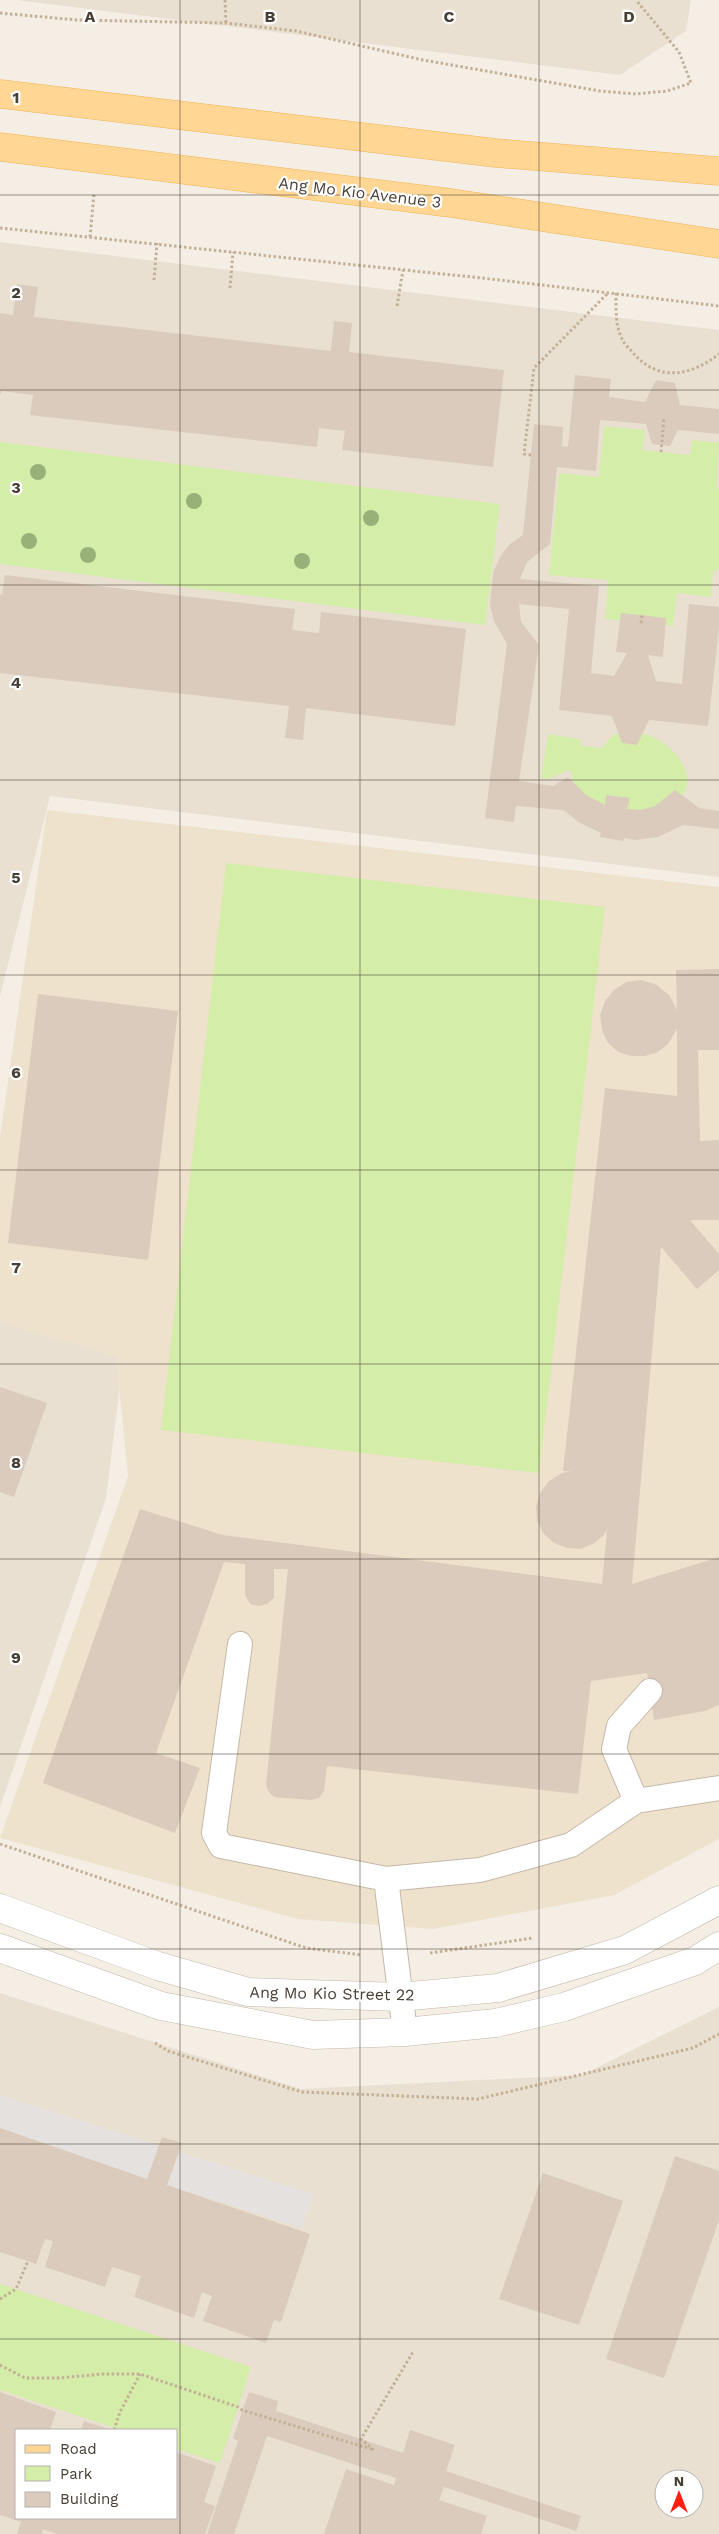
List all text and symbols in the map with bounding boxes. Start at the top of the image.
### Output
text: A [85,7,96,26]
text: B [265,7,276,26]
text: C [444,7,455,26]
text: D [623,7,635,26]
text: 1 [13,88,19,107]
street label: Ang Mo Kio Avenue 3 [278,173,442,212]
text: 2 [11,283,21,302]
text: 3 [11,478,21,497]
text: 4 [11,673,21,692]
text: 5 [11,868,21,887]
text: 6 [11,1063,21,1082]
text: 7 [11,1258,21,1277]
text: 8 [11,1453,21,1472]
text: 9 [11,1648,21,1667]
street label: Ang Mo Kio Street 22 [249,1983,415,2004]
legend [15,2429,178,2519]
text: Road [60,2440,97,2458]
text: Park [60,2465,93,2483]
north arrow [654,2469,704,2519]
text: N [674,2473,684,2489]
text: Building [60,2490,118,2508]

